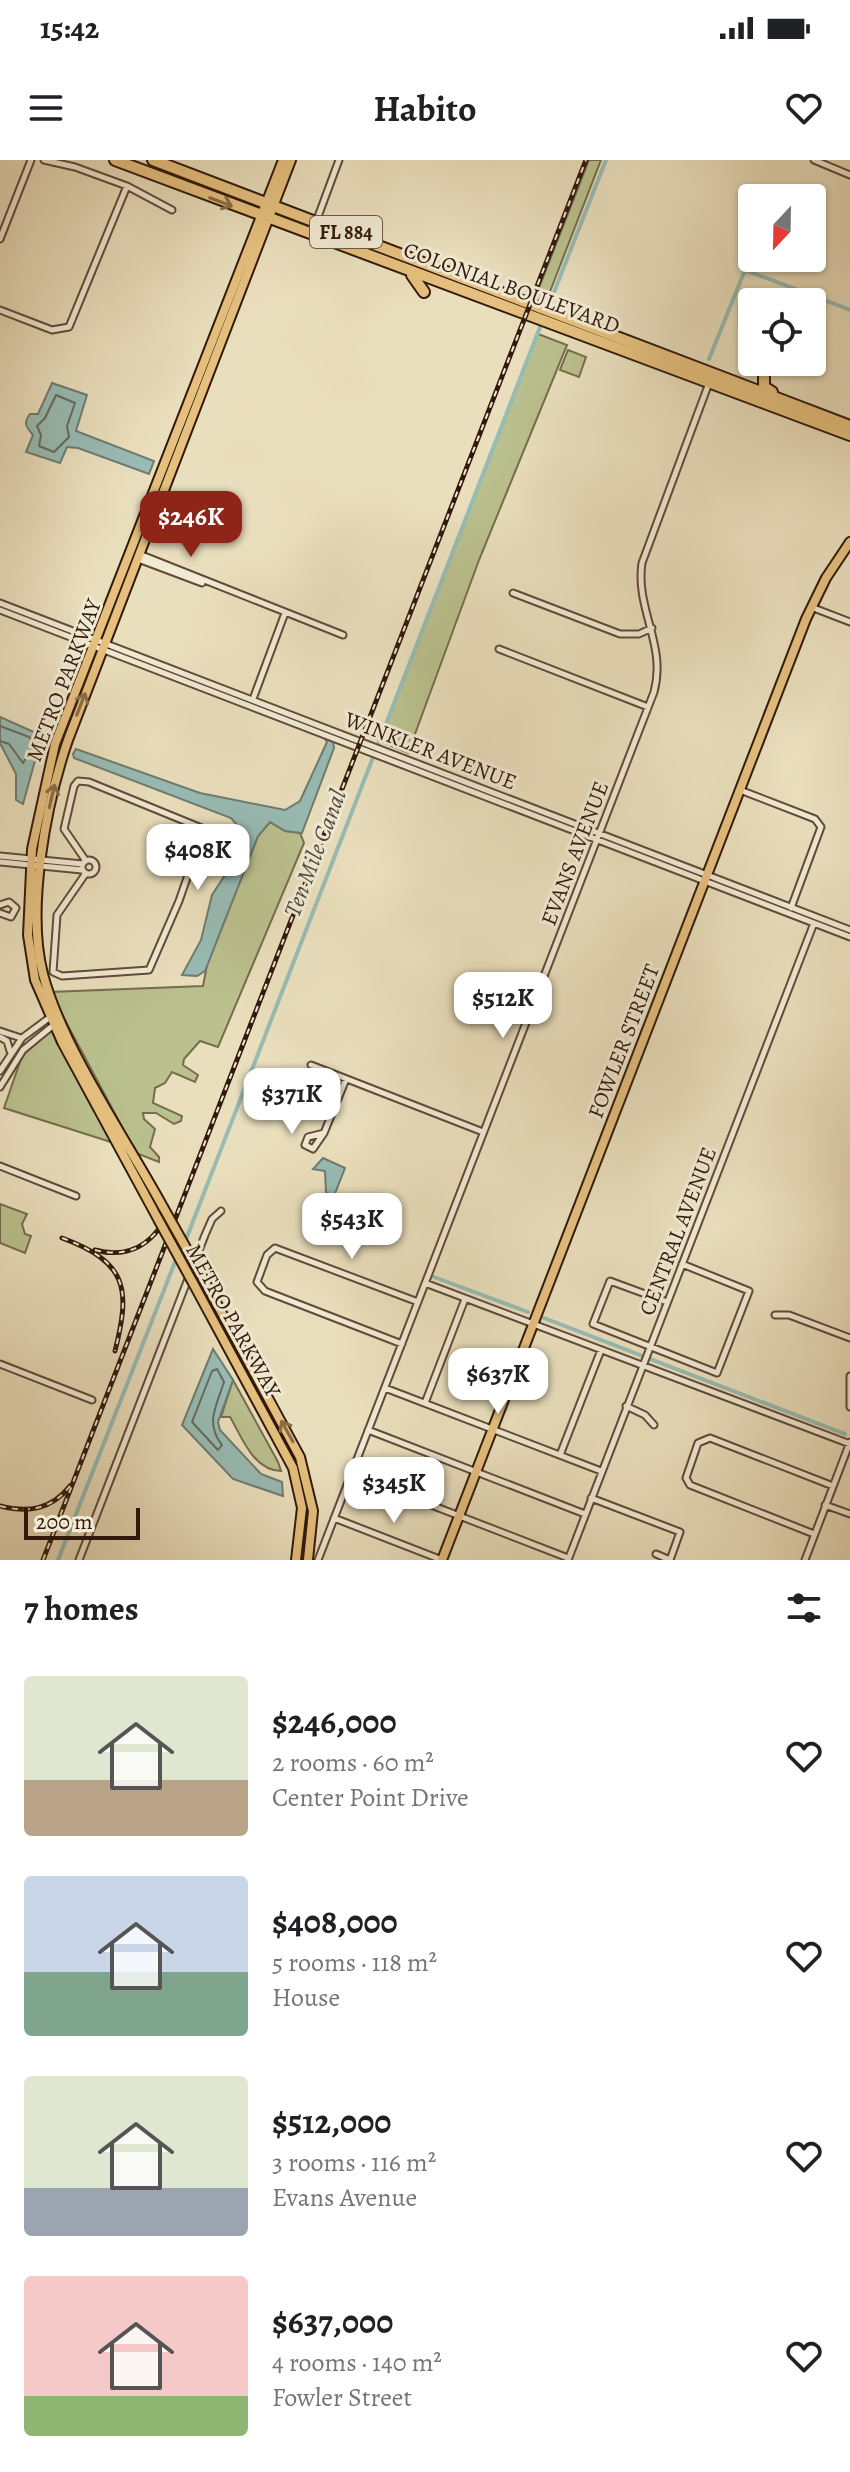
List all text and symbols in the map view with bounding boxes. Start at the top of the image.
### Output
text: 15:42 [40,8,99,48]
text: Habito [373,84,477,133]
icon: menu [24,86,68,130]
icon: heart [782,86,826,130]
north arrow [738,184,826,272]
map controls [738,184,826,376]
one-way arrow [208,196,233,210]
road number: FL 884 [310,216,382,248]
street label: COLONIAL BOULEVARD [399,235,624,341]
button: locate [738,288,826,376]
pin: $246K [135,491,247,559]
text: $246K [158,499,224,534]
street label: METRO PARKWAY [19,594,109,766]
one-way arrow [75,692,89,717]
street label: WINKLER AVENUE [339,704,521,798]
street label: EVANS AVENUE [534,777,616,930]
one-way arrow [45,784,60,809]
water label: Ten Mile Canal [276,785,354,921]
pin: $408K [142,824,254,892]
text: $408K [165,832,231,867]
street label: FOWLER STREET [581,960,667,1123]
pin: $512K [447,972,559,1040]
text: $512K [472,980,534,1015]
pin: $371K [236,1068,348,1136]
text: $371K [262,1076,322,1111]
street label: CENTRAL AVENUE [632,1143,724,1320]
pin: $543K [296,1193,408,1261]
text: $543K [320,1201,384,1236]
street label: METRO PARKWAY [178,1238,288,1404]
pin: $637K [442,1348,554,1416]
text: $637K [466,1356,530,1391]
one-way arrow [279,1420,295,1443]
pin: $345K [338,1457,450,1525]
text: $345K [362,1465,426,1500]
scale bar [24,1504,140,1540]
text: 200 m [36,1507,93,1537]
text: 7 homes [24,1585,139,1632]
icon: filters [782,1586,826,1630]
text: $246,000 [272,1698,397,1745]
icon: home [88,1708,184,1804]
icon: heart [782,1734,826,1778]
text: 2 rooms · 60 m² [272,1745,434,1780]
text: Center Point Drive [272,1780,469,1815]
text: $408,000 [272,1898,398,1945]
icon: home [88,1908,184,2004]
icon: heart [782,1934,826,1978]
text: 5 rooms · 118 m² [272,1945,437,1980]
text: House [272,1980,340,2015]
text: $512,000 [272,2098,391,2145]
icon: home [88,2108,184,2204]
icon: heart [782,2134,826,2178]
text: 3 rooms · 116 m² [272,2145,436,2180]
text: Evans Avenue [272,2180,417,2215]
text: $637,000 [272,2298,393,2345]
icon: home [88,2308,184,2404]
icon: heart [782,2334,826,2378]
text: 4 rooms · 140 m² [272,2345,442,2380]
text: Fowler Street [272,2380,412,2415]

